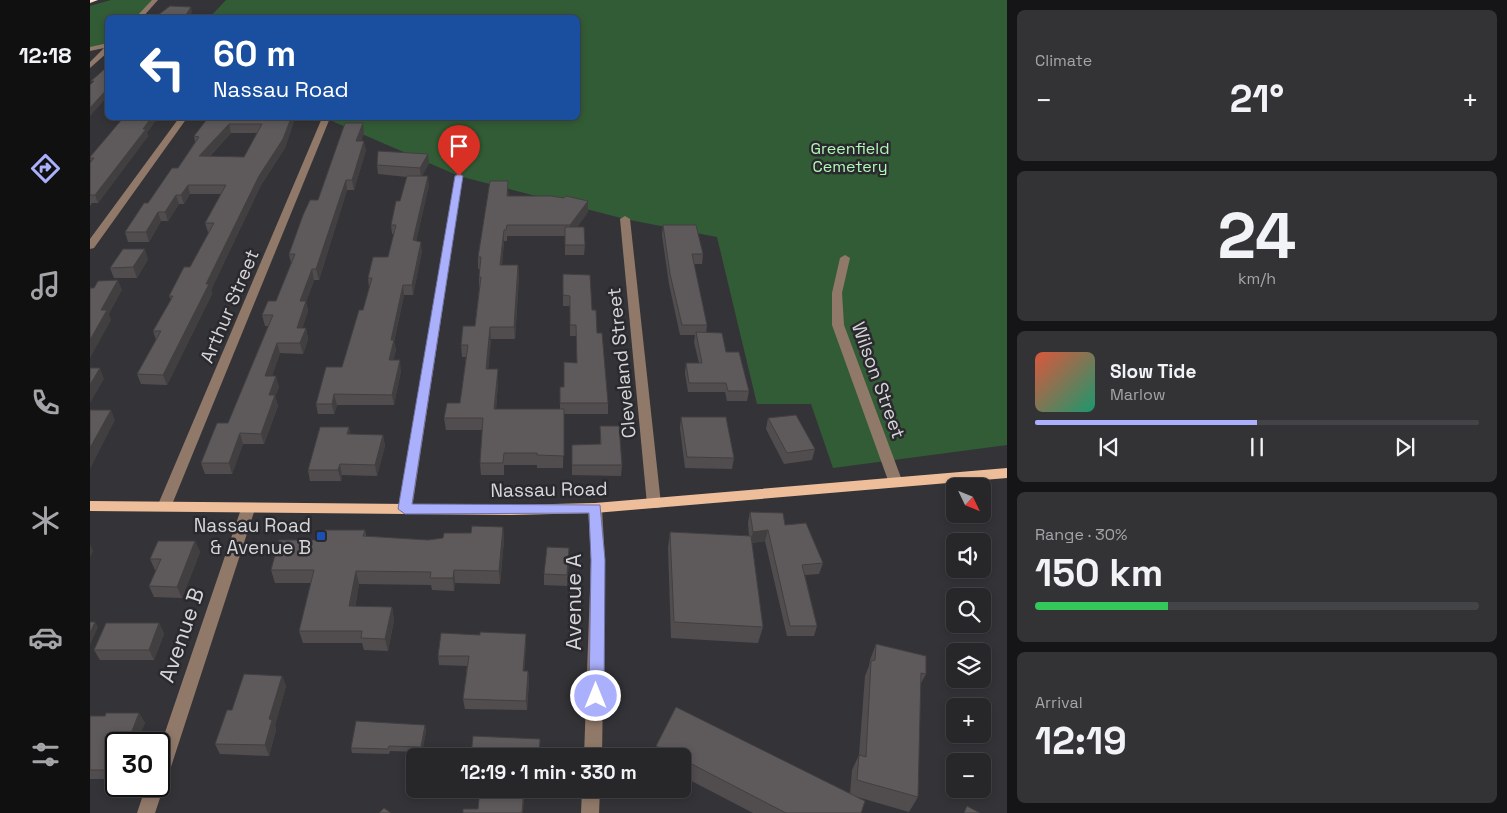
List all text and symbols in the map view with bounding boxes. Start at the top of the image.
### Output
text: 60 m [213,32,296,76]
icon: left [130,35,195,100]
text: 12:18 [19,41,71,69]
text: Climate [1035,50,1092,71]
text: Nassau Road [213,75,349,103]
text: 21° [1230,75,1284,123]
text: − [1035,82,1052,118]
text: + [1462,82,1479,118]
pin [438,125,480,176]
icon: arrive [445,132,473,160]
park label: Greenfield Cemetery [810,138,890,177]
icon: directions [28,151,63,186]
text: 24 [1218,194,1296,277]
street label: Arthur Street [194,246,265,367]
icon: music [28,268,63,303]
text: km/h [1238,268,1276,289]
street label: Cleveland Street [601,286,642,439]
street label: Wilson Street [846,318,911,442]
text: Slow Tide [1110,359,1196,384]
text: Marlow [1110,384,1166,405]
icon: phone [28,385,63,420]
icon: previous [1095,433,1123,461]
icon: pause [1243,433,1271,461]
icon: next [1391,433,1419,461]
street label: Nassau Road [490,476,608,503]
north arrow [946,478,991,522]
map controls [946,478,991,798]
icon: climate [28,503,63,538]
place label: Nassau Road & Avenue B [194,513,311,560]
text: Range · 30% [1035,524,1127,545]
marker: Nassau Road & Avenue B [315,530,327,542]
button: sound [946,533,991,578]
text: 150 km [1035,549,1163,597]
street label: Avenue A [559,553,587,650]
street label: Avenue B [152,584,210,686]
button: search [946,588,991,633]
icon: car [28,620,63,655]
button: layers [946,643,991,688]
position arrow [569,669,621,721]
text: Arrival [1035,692,1083,713]
button: + [946,698,991,743]
text: 12:19 [1035,717,1127,765]
speed limit sign: 30 [105,732,170,797]
icon: filters [28,737,63,772]
button: − [946,753,991,798]
text: 12:19 · 1 min · 330 m [460,760,637,785]

